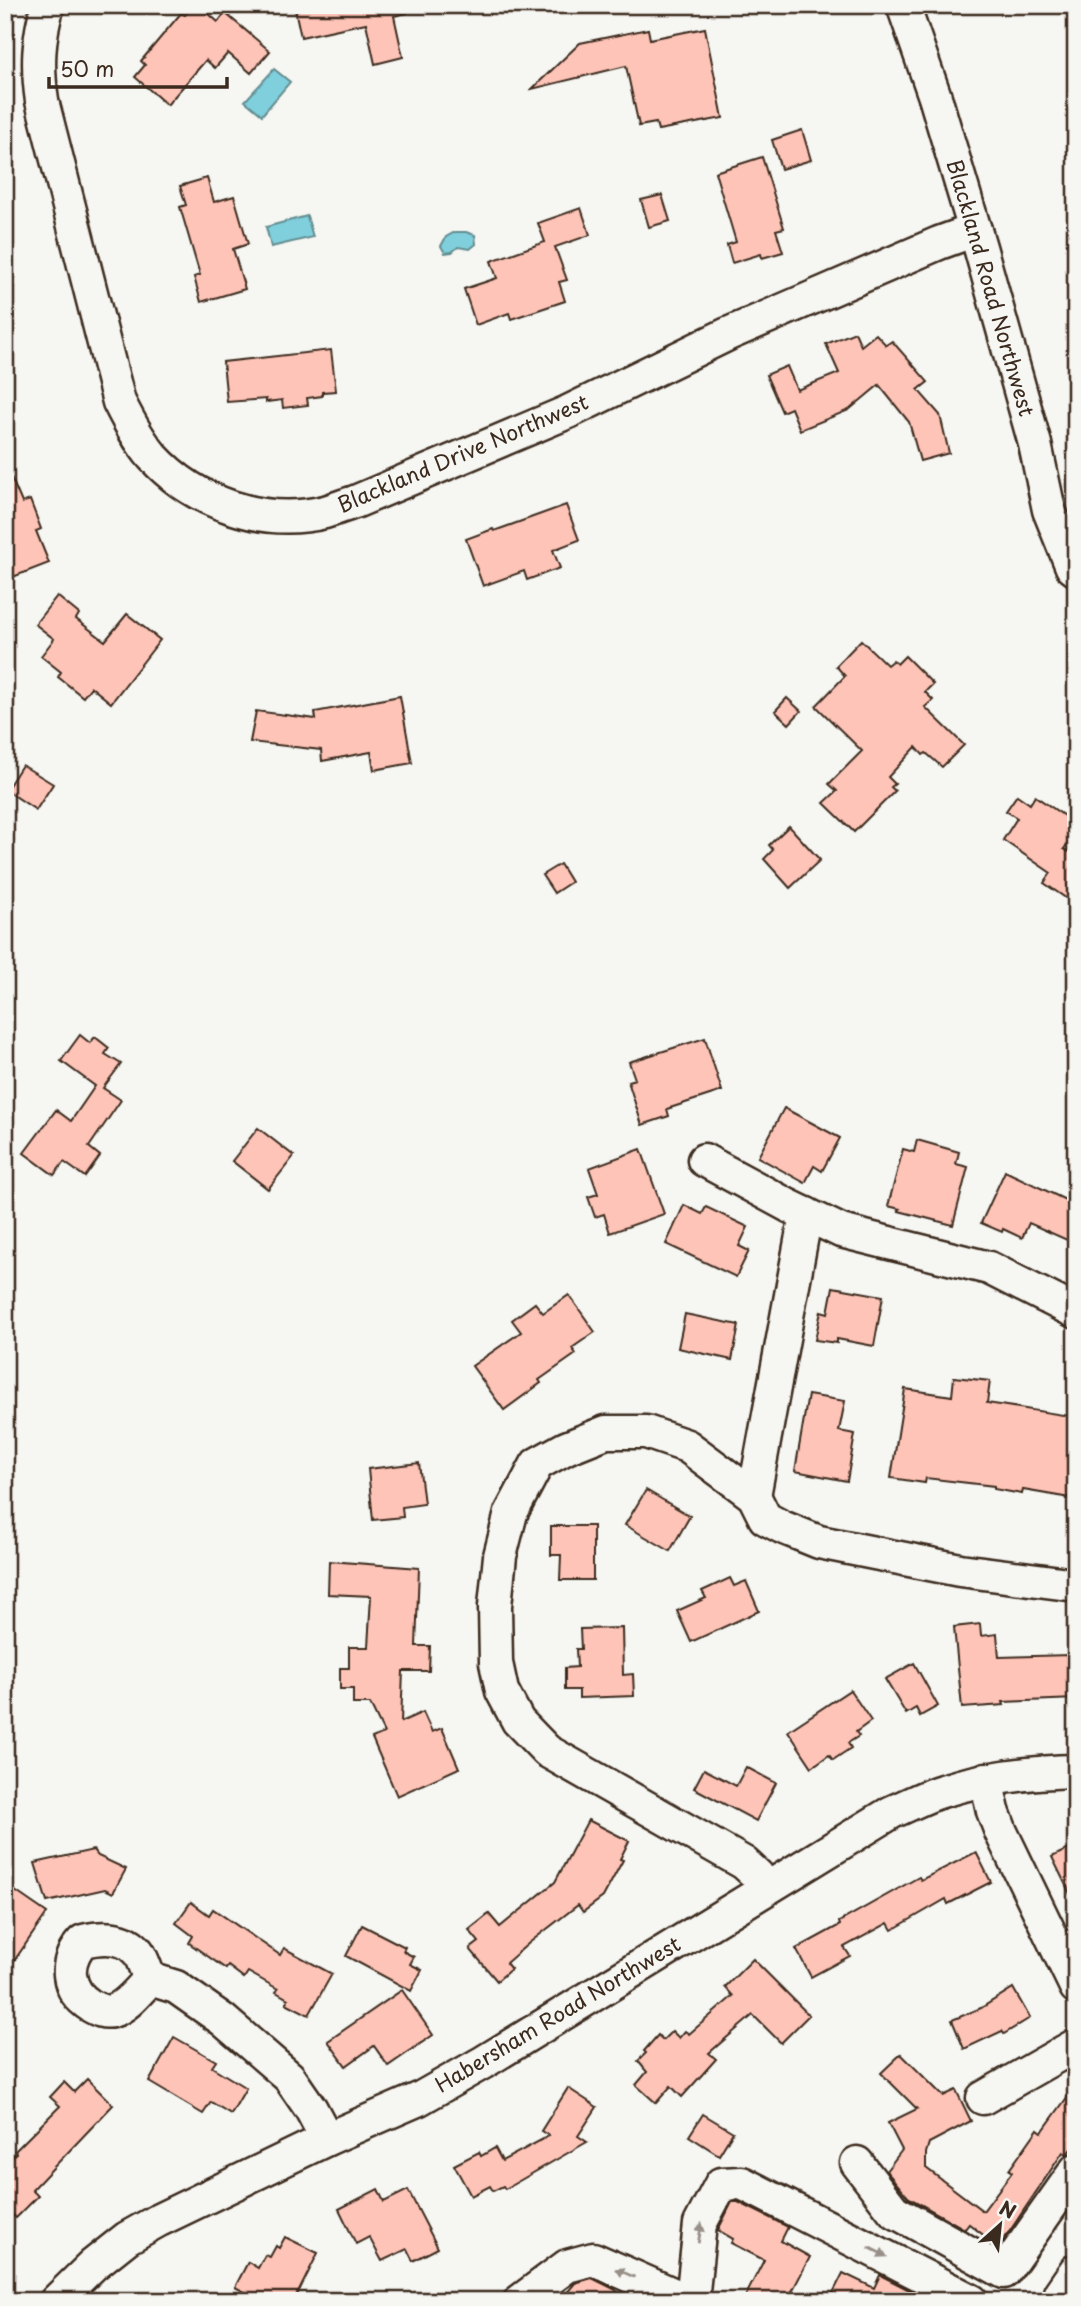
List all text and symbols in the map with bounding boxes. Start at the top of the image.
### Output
scale bar [49,46,228,90]
text: 50 m [60,52,114,84]
street label: Blackland Road Northwest [940,155,1044,420]
street label: Blackland Drive Northwest [332,385,593,520]
street label: Habersham Road Northwest [428,1927,686,2100]
north arrow [965,2190,1036,2260]
text: N [995,2193,1021,2225]
one-way arrow [695,2222,706,2244]
one-way arrow [868,2247,888,2258]
one-way arrow [615,2267,636,2278]

